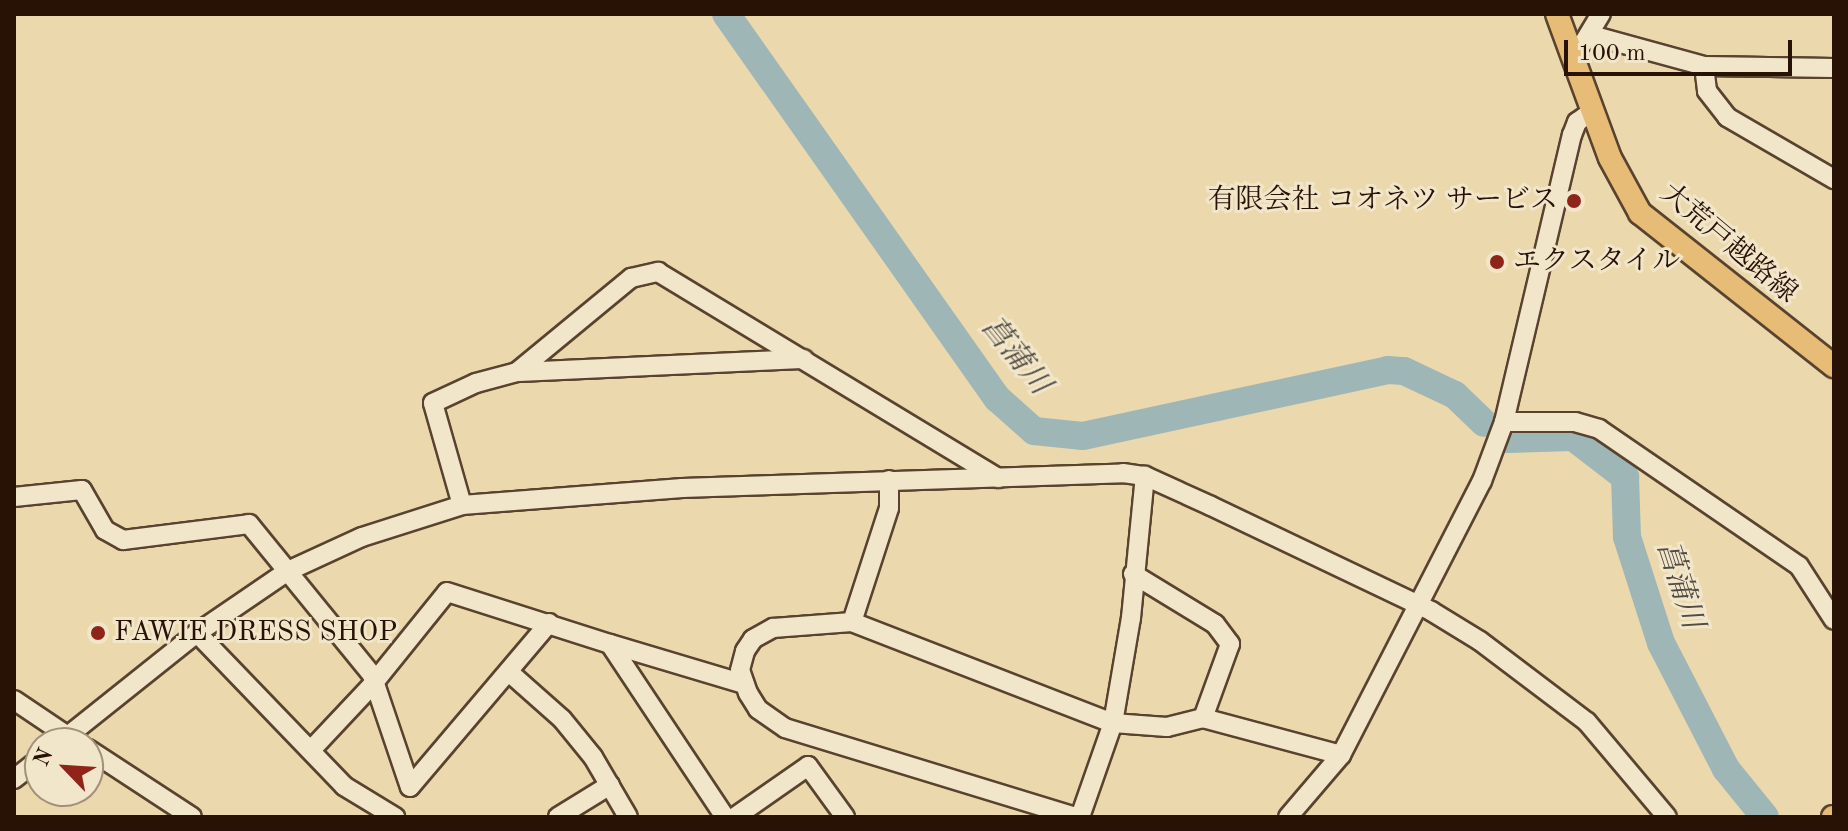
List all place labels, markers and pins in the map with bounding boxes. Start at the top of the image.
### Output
place label: 有限会社 コオネツ サービス [1206,184,1558,218]
marker: 有限会社 コオネツ サービス [1565,192,1583,210]
place label: エクスタイル [1513,245,1681,279]
marker: エクスタイル [1488,253,1506,271]
place label: FAWIE DRESS SHOP [114,616,397,650]
marker: FAWIE DRESS SHOP [89,624,107,642]

